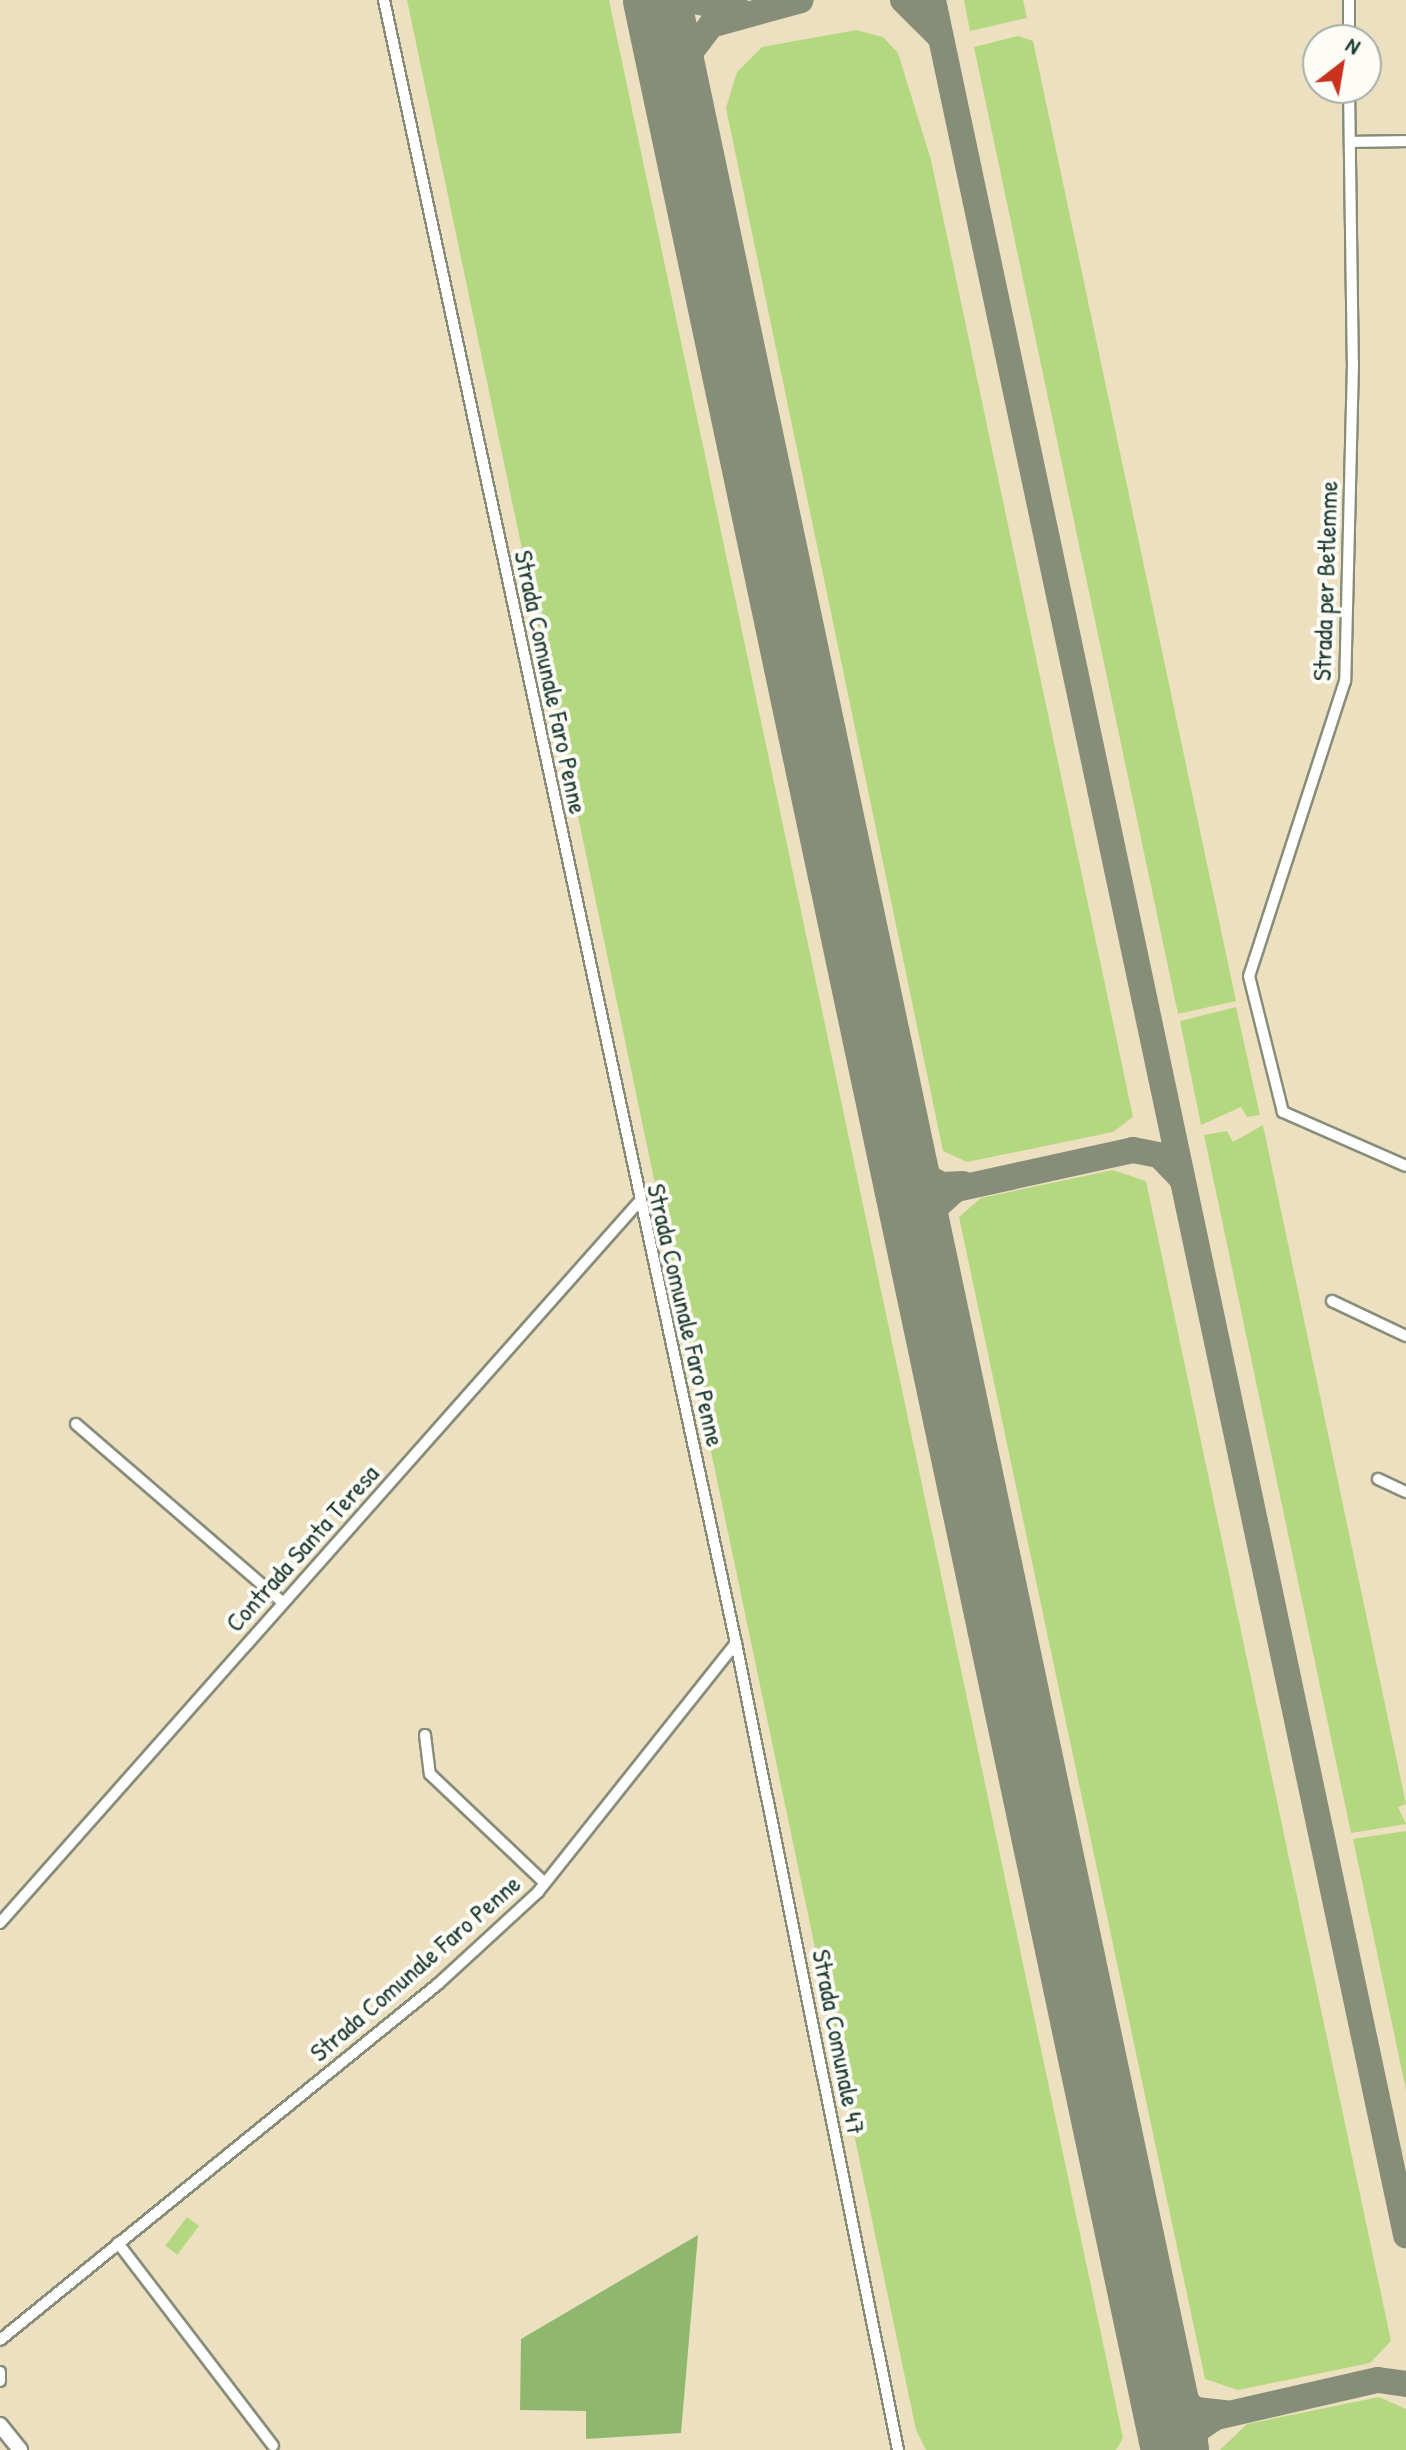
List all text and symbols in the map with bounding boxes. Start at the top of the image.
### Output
north arrow [1302,24,1382,104]
text: N [1341,29,1366,61]
street label: Strada per Betlemme [1306,480,1344,682]
street label: Strada Comunale Faro Penne [508,547,594,817]
street label: Strada Comunale Faro Penne [641,1181,731,1449]
street label: Contrada Santa Teresa [219,1458,385,1638]
street label: Strada Comunale Faro Penne [303,1868,527,2068]
street label: Strada Comunale 47 [806,1947,872,2137]

